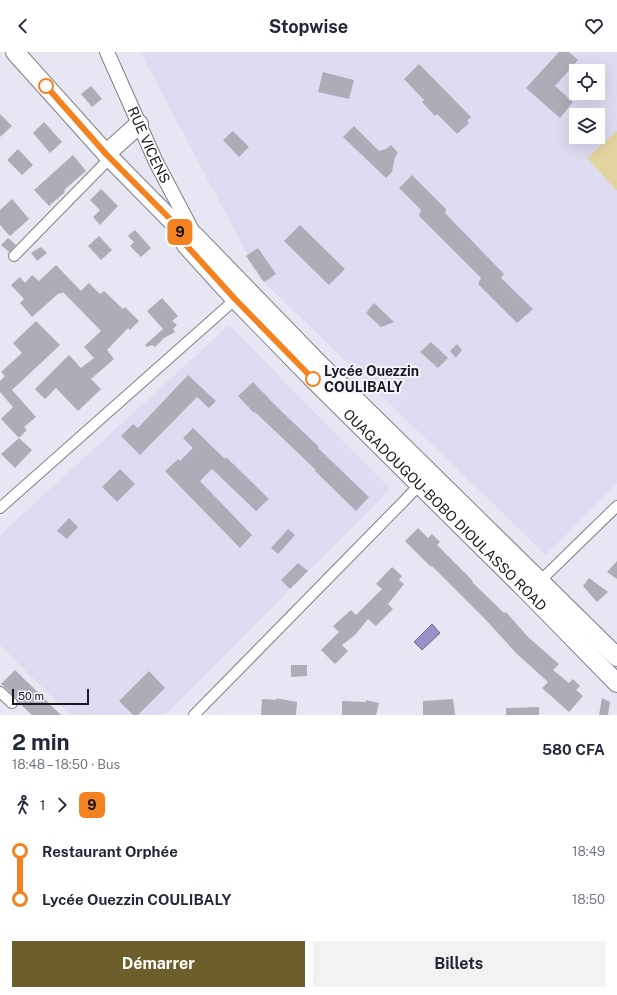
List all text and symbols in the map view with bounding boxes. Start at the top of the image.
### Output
icon: back [12,15,34,37]
icon: heart [583,15,605,37]
text: Stopwise [269,16,348,37]
map controls [569,64,605,144]
button: locate [569,64,605,100]
unlabelled marker [38,78,54,94]
street label: RUE VICENS [124,104,174,186]
button: layers [569,108,605,144]
line badge: 9 [167,219,193,245]
text: 9 [175,224,185,240]
place label: Lycée Ouezzin COULIBALY [324,363,419,395]
marker: Lycée Ouezzin COULIBALY [305,371,321,387]
street label: OUAGADOUGOU-BOBO DIOULASSO ROAD [340,406,550,614]
scale bar [12,687,89,706]
text: 50 m [18,690,44,702]
text: 2 min [12,729,70,755]
text: 580 CFA [542,741,605,758]
text: 18:48 – 18:50 · Bus [12,757,120,772]
icon: walk [12,794,34,816]
icon: forward [51,794,73,816]
text: 9 [87,797,97,813]
text: 1 [40,798,45,813]
text: Restaurant Orphée [42,843,178,860]
text: 18:49 [572,844,605,859]
text: Lycée Ouezzin COULIBALY [42,891,232,908]
text: 18:50 [572,892,605,907]
button: Démarrer [12,941,305,987]
button: Billets [313,941,605,987]

